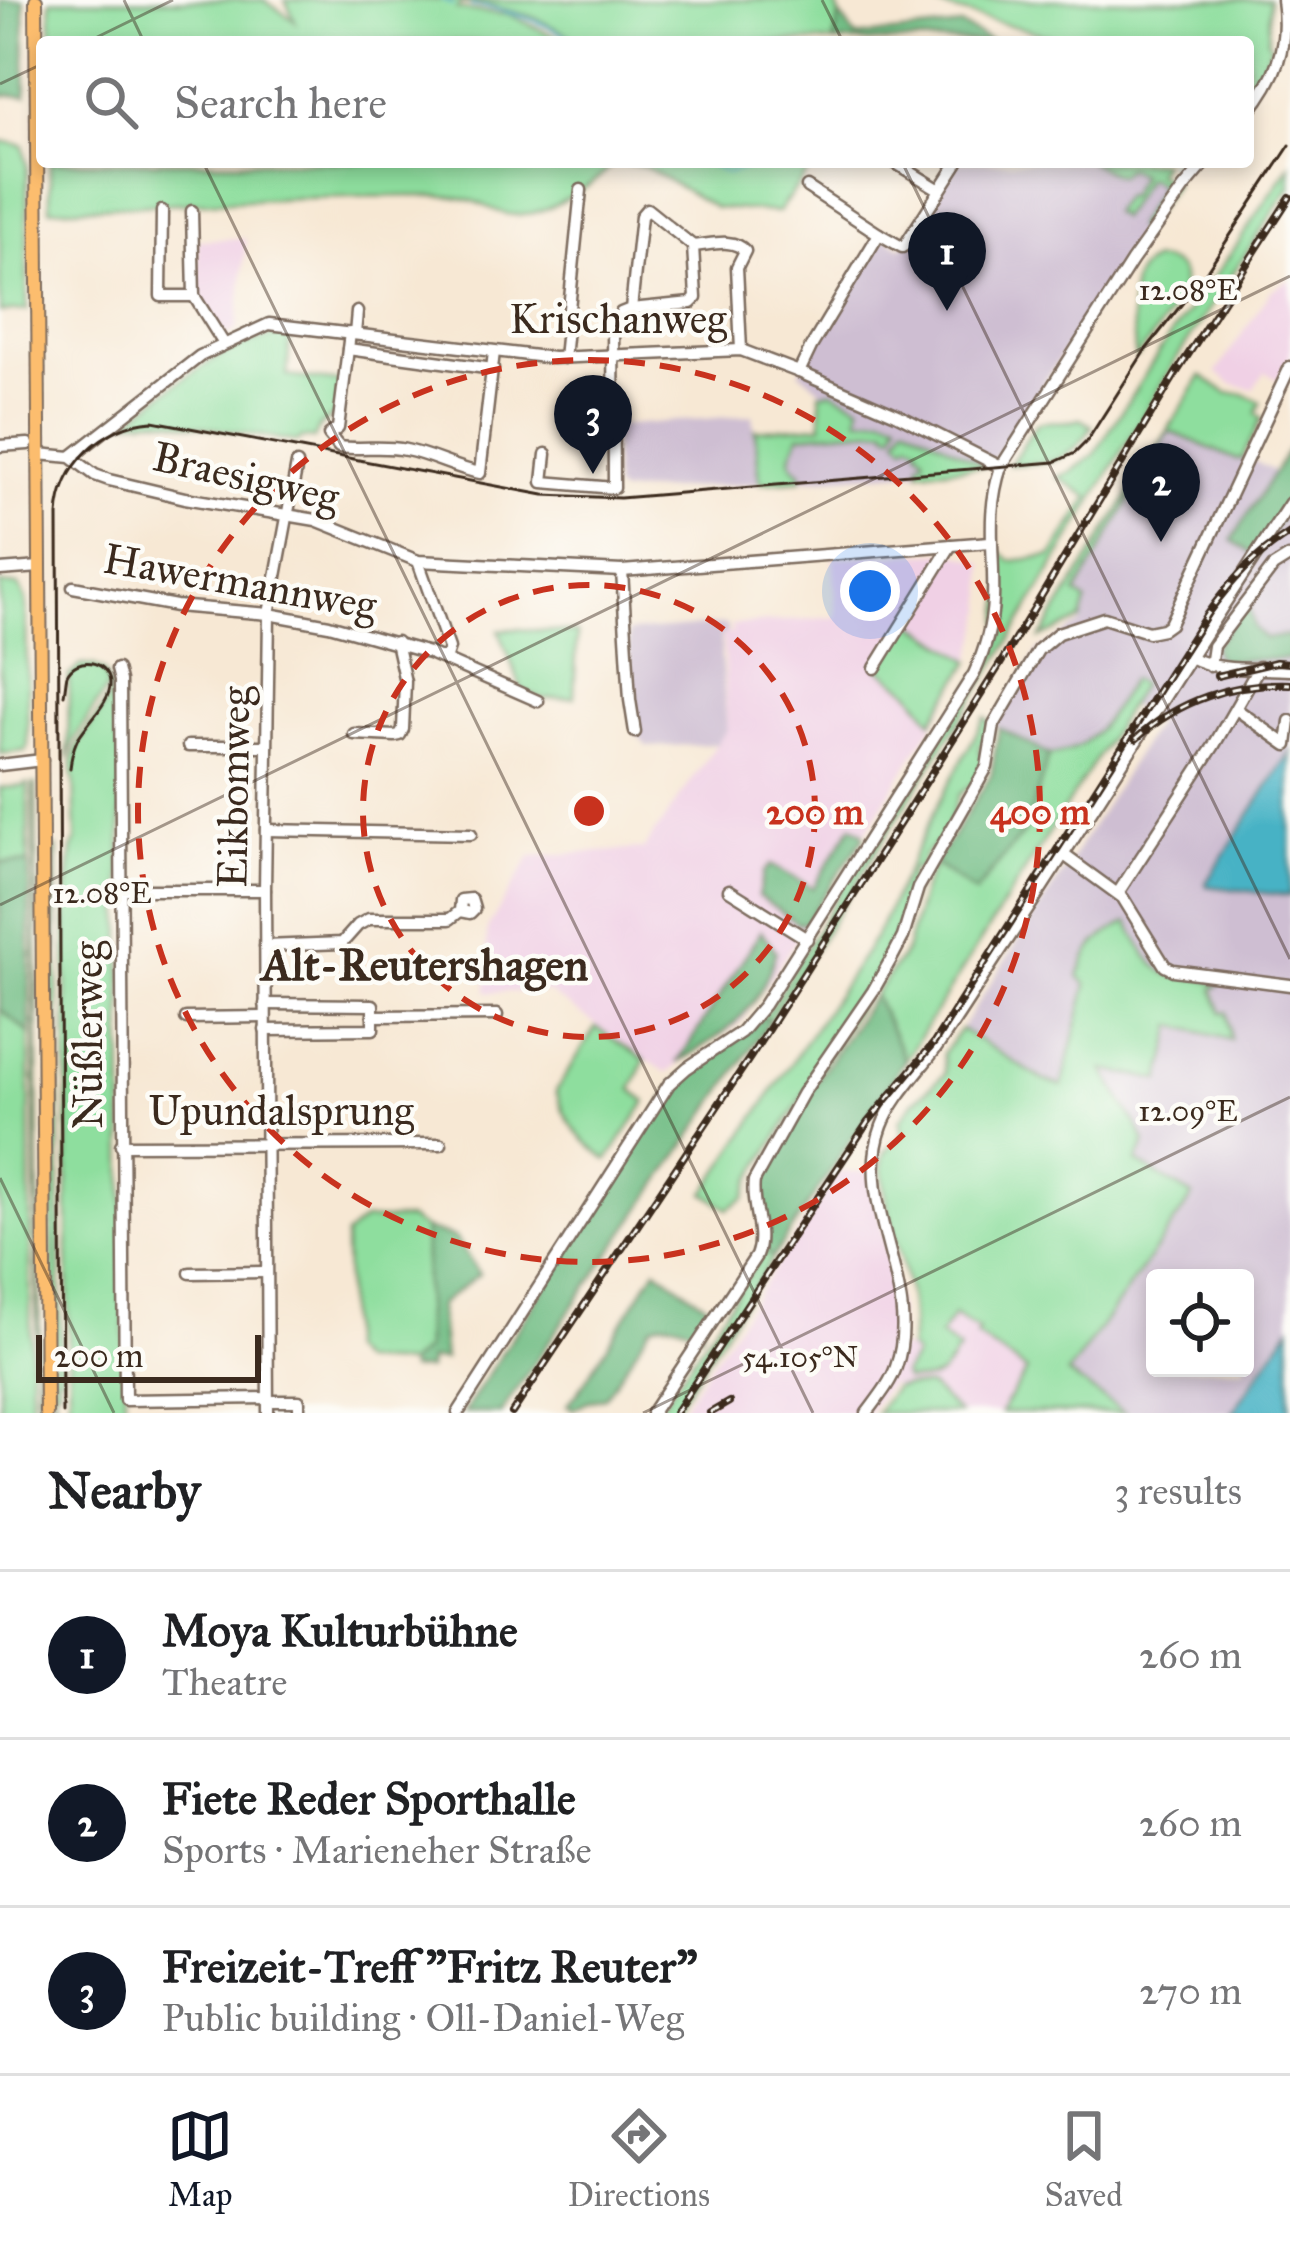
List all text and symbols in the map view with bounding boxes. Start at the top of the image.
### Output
search box [36,36,1254,168]
icon: search [78,69,144,135]
text: Search here [174,75,387,130]
pin: 1 [908,212,986,311]
text: 12.08°E [1138,272,1238,308]
street label: Krischanweg [509,293,727,345]
pin: 3 [554,375,632,474]
street label: Braesigweg [148,430,345,524]
pin: 2 [1122,443,1200,542]
street label: Hawermannweg [99,532,381,632]
your location [840,561,900,621]
street label: Eikbomweg [206,685,262,888]
centre of rings [568,790,610,832]
text: 200 m [766,790,865,834]
text: 400 m [990,790,1091,834]
text: 12.08°E [52,875,152,911]
district label: Alt-Reutershagen [259,937,588,992]
street label: Nüßlerweg [62,941,114,1129]
street label: Upundalsprung [148,1085,414,1137]
text: 12.09°E [1138,1093,1238,1130]
map controls [1146,1269,1254,1377]
button: locate [1146,1269,1254,1377]
scale bar [36,1329,261,1382]
text: 200 m [54,1336,144,1376]
text: 54.105°N [742,1339,858,1375]
text: Nearby [48,1460,200,1522]
text: 3 results [1114,1467,1242,1515]
text: Moya Kulturbühne [162,1603,518,1658]
text: 1 [79,1631,95,1679]
text: 260 m [1139,1631,1242,1679]
text: Theatre [162,1658,287,1706]
text: Fiete Reder Sporthalle [162,1771,576,1826]
text: 2 [77,1799,97,1847]
text: 260 m [1139,1799,1242,1847]
text: Sports · Marieneher Straße [162,1826,592,1874]
text: Freizeit-Treff "Fritz Reuter" [162,1939,698,1994]
text: 3 [79,1967,95,2015]
text: 270 m [1139,1967,1242,2015]
text: Public building · Oll-Daniel-Weg [162,1994,684,2042]
tab: Map [167,2103,233,2215]
tab: Directions [568,2103,710,2215]
tab: Saved [1044,2103,1123,2215]

